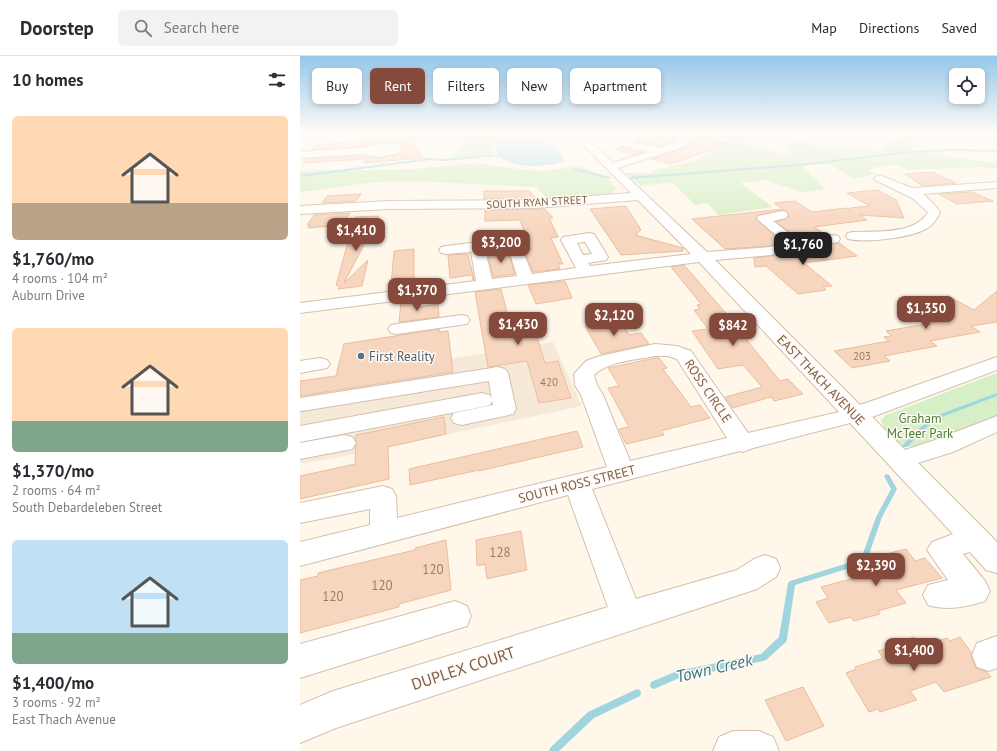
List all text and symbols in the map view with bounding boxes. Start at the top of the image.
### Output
search box [118,10,398,46]
text: Doorstep [20,16,94,40]
icon: search [132,17,154,39]
text: Search here [164,18,240,37]
text: Map [811,19,837,37]
text: Directions [859,19,919,37]
text: Saved [941,19,977,37]
chip: Buy [312,68,362,104]
chip: Rent [370,68,425,104]
chip: Filters [433,68,499,104]
chip: New [507,68,562,104]
chip: Apartment [570,68,661,104]
map controls [949,68,985,104]
button: locate [949,68,985,104]
text: 10 homes [12,69,83,91]
icon: filters [266,69,288,91]
icon: home [114,142,186,214]
street label: SOUTH RYAN STREET [486,192,588,212]
pin: $1,410 [323,218,389,252]
text: $1,410 [336,222,376,239]
pin: $3,200 [468,230,534,264]
pin: $1,760 [770,232,836,266]
text: $3,200 [481,234,521,251]
text: $1,760 [783,236,823,253]
text: $1,760/mo [12,248,94,270]
text: 4 rooms · 104 m² [12,270,108,287]
pin: $1,370 [384,278,450,312]
text: $1,370 [397,282,437,299]
text: Auburn Drive [12,287,85,304]
pin: $1,350 [893,296,959,330]
text: $1,350 [906,300,946,317]
pin: $2,120 [581,303,647,337]
text: $2,120 [594,307,634,324]
pin: $1,430 [485,312,551,346]
pin: $842 [709,313,757,347]
text: $1,430 [498,316,538,333]
text: $842 [718,317,748,334]
street label: EAST THACH AVENUE [773,331,869,429]
place label: First Reality [369,348,435,365]
house number: 203 [853,349,871,363]
marker: First Reality [356,351,366,361]
icon: home [114,354,186,426]
street label: ROSS CIRCLE [681,356,735,426]
house number: 420 [540,375,558,389]
park label: Graham McTeer Park [887,410,954,442]
text: $1,370/mo [12,460,94,482]
street label: SOUTH ROSS STREET [517,461,637,507]
text: 2 rooms · 64 m² [12,482,101,499]
text: South Debardeleben Street [12,499,162,516]
house number: 128 [489,544,511,561]
pin: $2,390 [843,553,909,587]
text: $2,390 [856,557,896,574]
house number: 120 [422,561,444,578]
icon: home [114,566,186,638]
house number: 120 [371,577,393,594]
house number: 120 [322,588,344,605]
pin: $1,400 [881,638,947,672]
street label: DUPLEX COURT [409,642,518,694]
text: $1,400 [894,642,934,659]
water label: Town Creek [673,648,756,688]
text: $1,400/mo [12,672,94,694]
text: 3 rooms · 92 m² [12,694,101,711]
text: East Thach Avenue [12,711,116,728]

